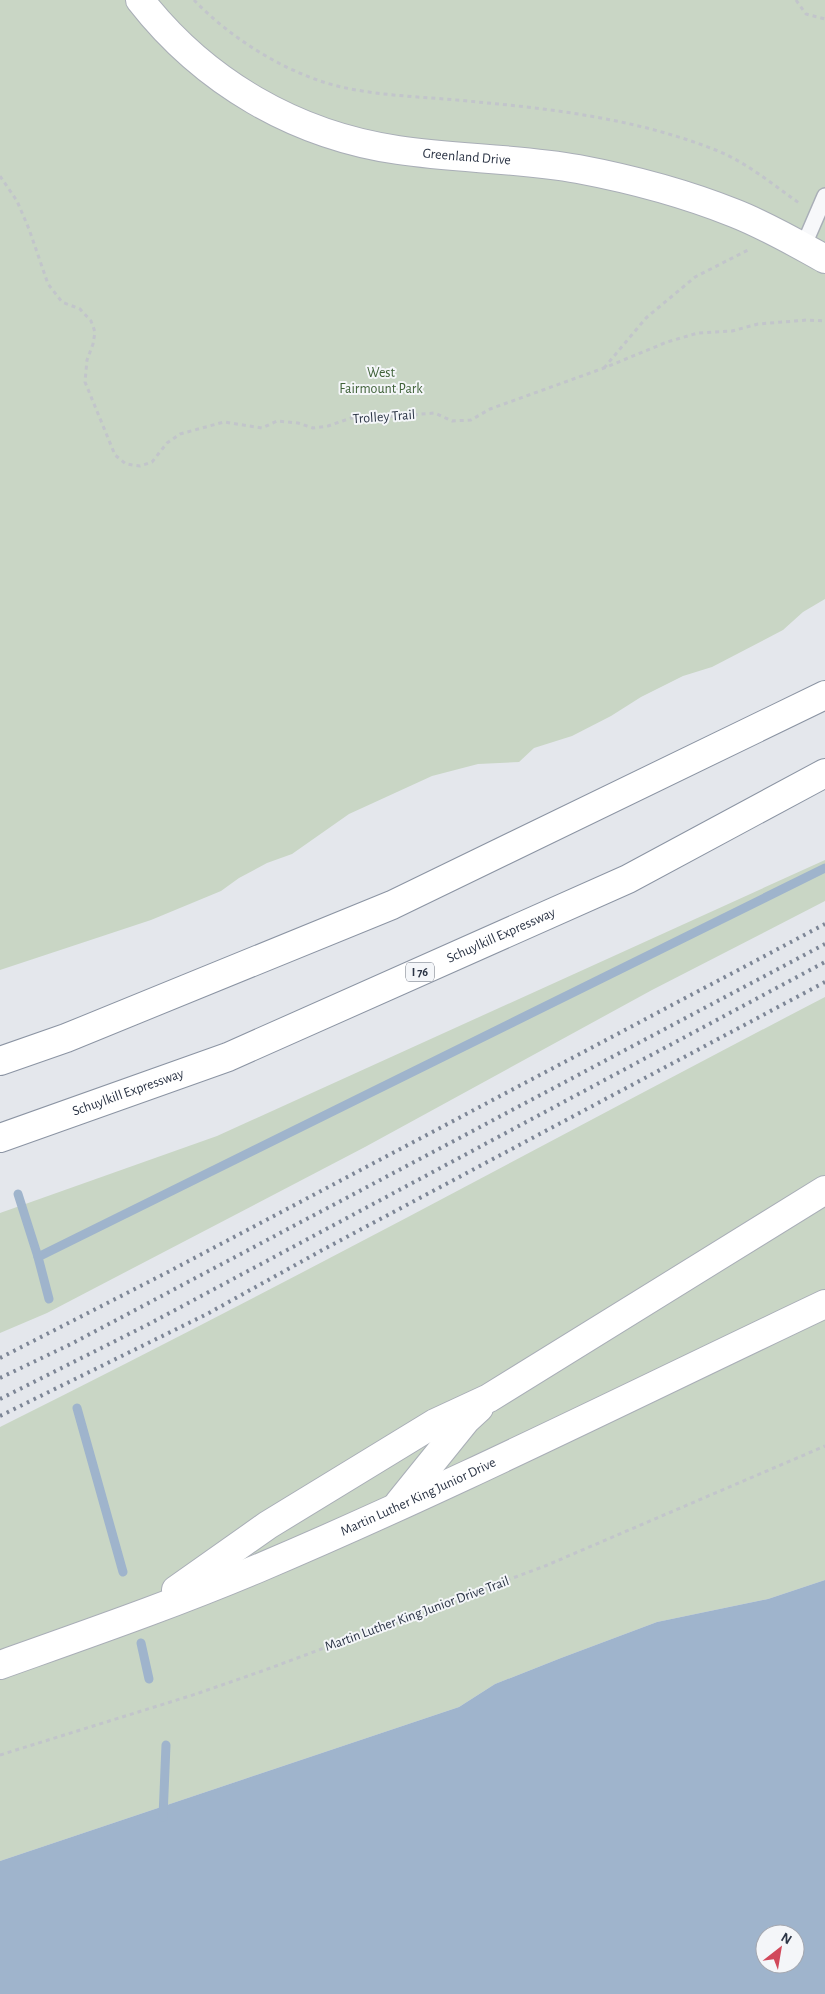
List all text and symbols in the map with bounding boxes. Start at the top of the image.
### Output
street label: Greenland Drive [422,146,511,168]
park label: West Fairmount Park [339,366,423,396]
street label: Trolley Trail [352,408,416,426]
street label: Schuylkill Expressway [445,905,558,966]
road number: I 76 [406,962,434,982]
street label: Schuylkill Expressway [71,1066,186,1119]
street label: Martin Luther King Junior Drive [339,1455,498,1539]
street label: Martin Luther King Junior Drive Trail [323,1574,511,1654]
north arrow [755,1924,805,1974]
text: N [778,1930,794,1947]

